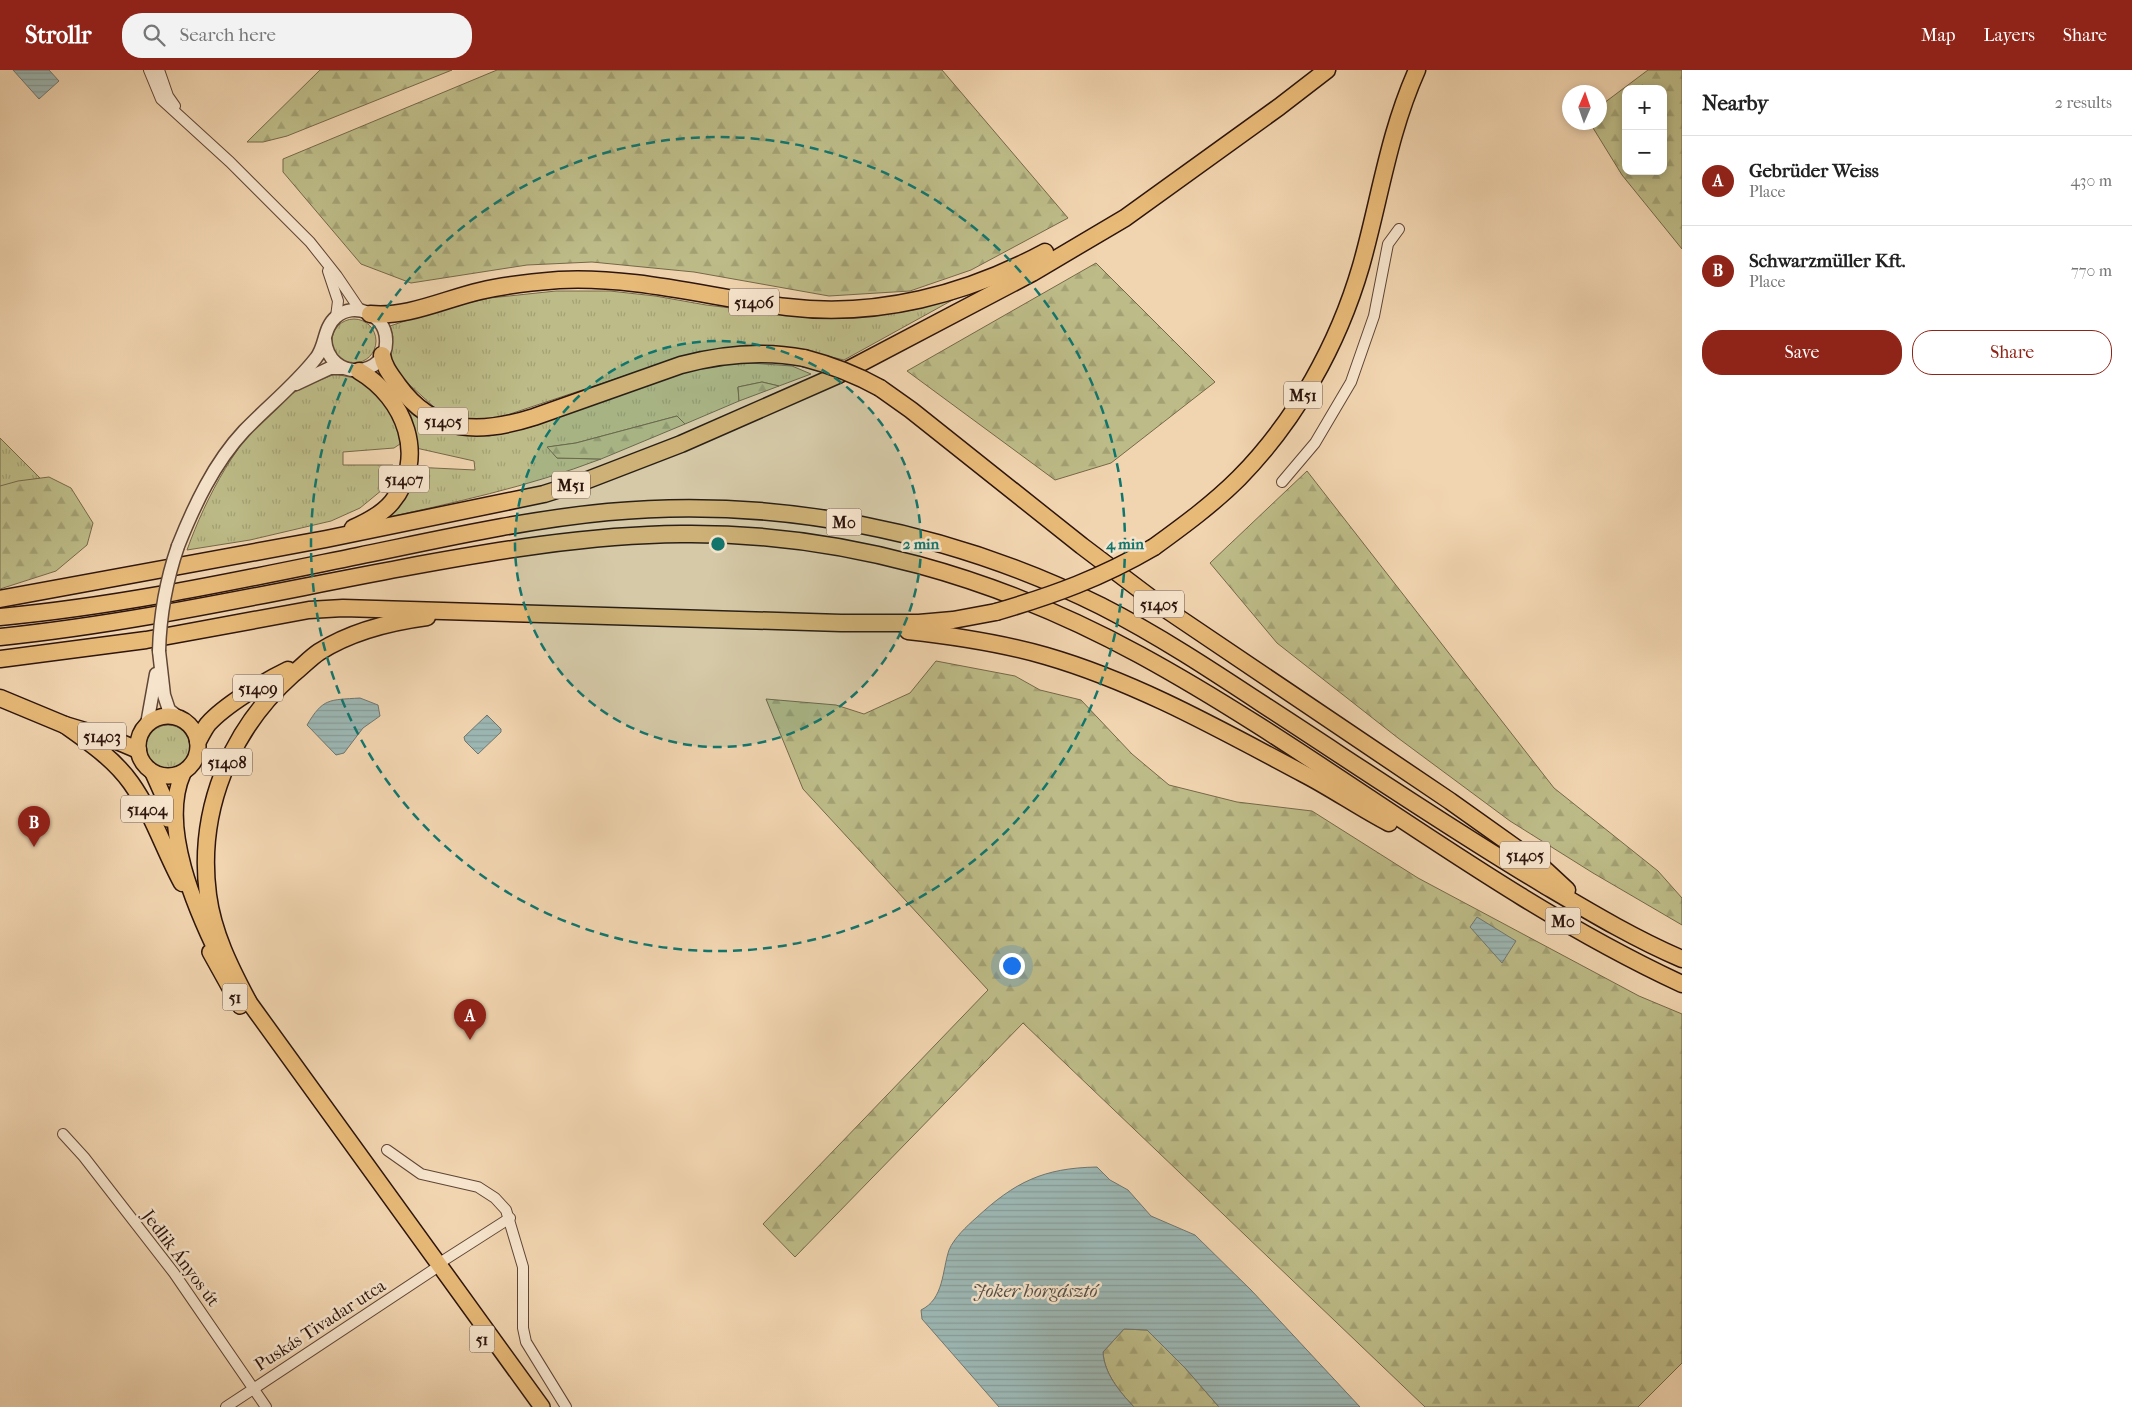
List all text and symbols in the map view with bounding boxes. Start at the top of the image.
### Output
search box [122,13,472,58]
text: Strollr [25,21,92,49]
icon: search [140,21,168,49]
text: Search here [180,24,276,46]
text: Map [1921,25,1955,46]
text: Layers [1983,25,2035,46]
text: Share [2063,25,2107,46]
north arrow [1562,85,1607,130]
map controls [1622,85,1667,175]
button: + [1622,85,1667,130]
text: Nearby [1702,91,1768,115]
text: 2 results [2055,93,2112,112]
button: − [1622,130,1667,175]
text: Gebrüder Weiss [1749,160,1879,182]
text: A [1713,171,1723,190]
text: 430 m [2070,171,2112,190]
text: Place [1749,182,1785,201]
text: Schwarzmüller Kft. [1749,250,1905,272]
text: B [1713,261,1723,280]
text: 770 m [2071,261,2112,280]
text: Place [1749,272,1785,291]
road number: 51406 [729,288,779,316]
button: Save [1702,330,1902,375]
button: Share [1912,330,2112,375]
road number: M51 [1284,382,1322,408]
road number: 51405 [418,408,468,434]
road number: 51407 [379,466,429,492]
road number: M51 [552,472,590,498]
road number: M0 [826,508,862,536]
centre of rings [709,535,727,553]
text: 2 min [903,535,940,553]
text: 4 min [1105,535,1144,553]
road number: 51405 [1134,590,1184,618]
road number: 51409 [233,674,283,702]
road number: 51403 [78,722,126,749]
road number: 51408 [202,749,252,776]
road number: 51404 [121,796,173,822]
pin: B [18,806,50,847]
road number: 51405 [1500,842,1550,868]
road number: M0 [1546,908,1580,934]
your location [999,953,1025,979]
road number: 51 [222,984,248,1010]
pin: A [454,999,486,1040]
street label: Jedlik Ányos út [136,1204,225,1311]
street label: Puskás Tivadar utca [251,1275,390,1376]
water label: Joker horgásztó [973,1280,1100,1302]
road number: 51 [470,1326,494,1352]

